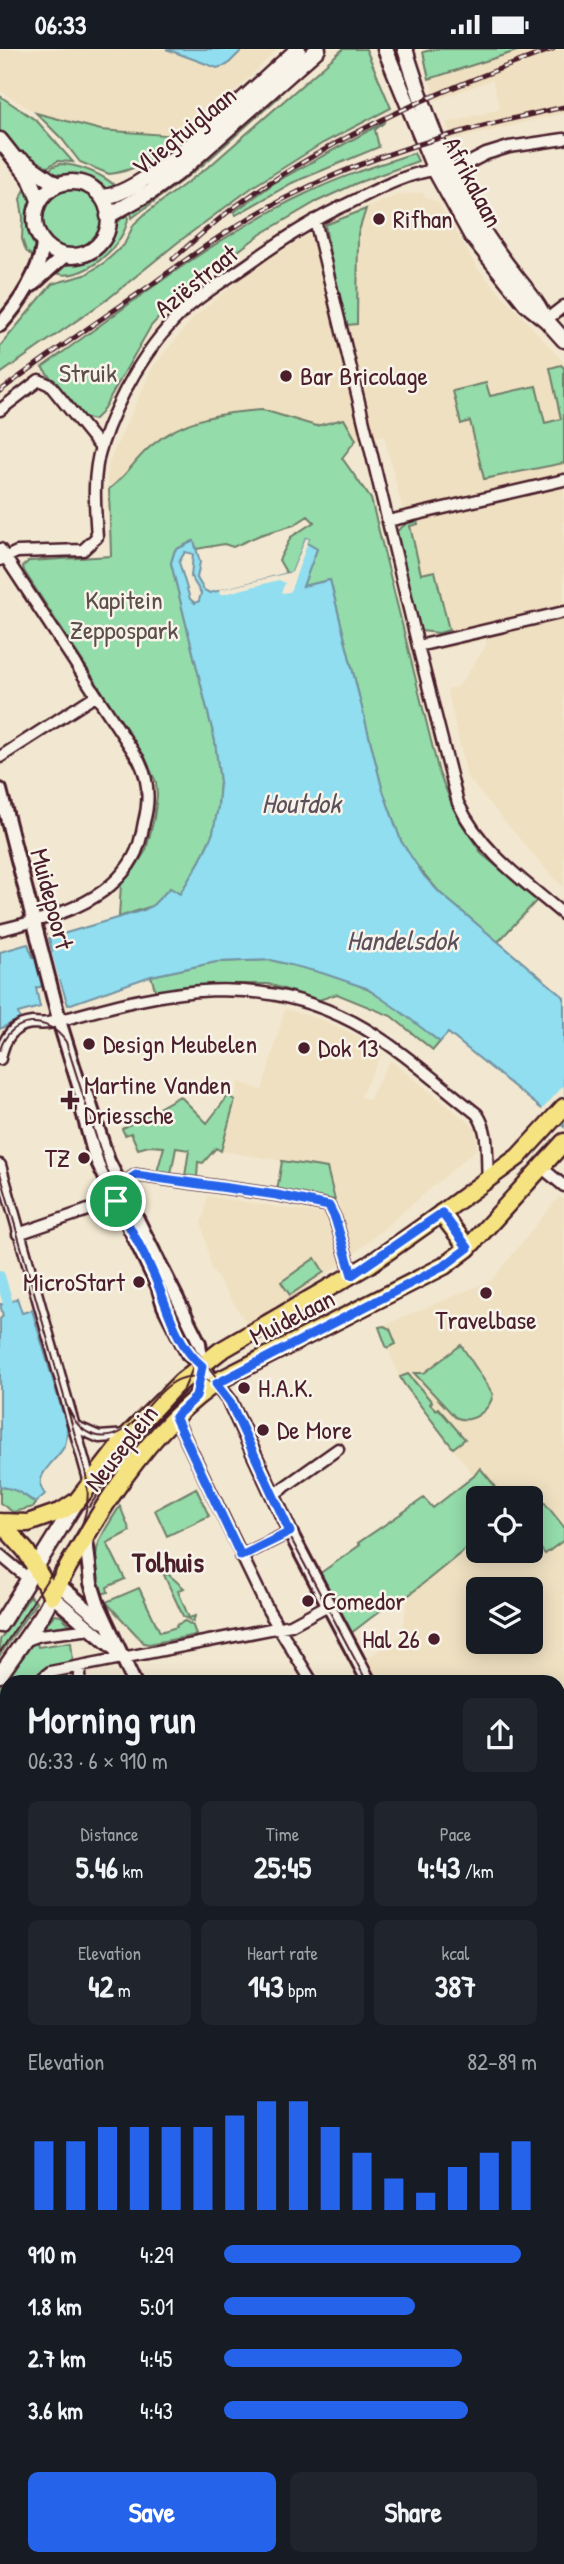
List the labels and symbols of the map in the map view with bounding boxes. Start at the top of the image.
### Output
street label: Vliegtuiglaan [124,78,243,184]
street label: Afrikalaan [435,130,512,233]
place label: Rifhan [393,201,453,236]
marker: Rifhan [371,211,387,227]
street label: Aziëstraat [146,235,246,325]
park label: Struik [59,355,117,390]
place label: Bar Bricolage [300,358,428,393]
marker: Bar Bricolage [278,368,294,384]
park label: Kapitein Zeppospark [70,582,178,647]
water label: Houtdok [261,784,343,822]
street label: Muidepoort [22,844,83,954]
water label: Handelsdok [347,921,460,959]
place label: Design Meubelen [103,1026,257,1061]
place label: Dok 13 [318,1030,379,1065]
marker: Design Meubelen [81,1036,97,1052]
marker: Dok 13 [296,1040,312,1056]
place label: Martine Vanden Driessche [84,1067,231,1132]
marker: Martine Vanden Driessche [62,1092,78,1108]
place label: TZ [45,1140,70,1175]
marker: TZ [76,1150,92,1166]
pin [86,1171,146,1231]
place label: MicroStart [23,1264,126,1299]
marker: MicroStart [131,1274,147,1290]
street label: Muidelaan [243,1280,340,1353]
marker: Travelbase [478,1285,494,1301]
place label: Travelbase [435,1302,537,1337]
place label: H.A.K. [258,1370,313,1405]
marker: H.A.K. [236,1380,252,1396]
street label: Neuseplein [76,1397,165,1498]
place label: De More [277,1412,352,1447]
marker: De More [255,1422,271,1438]
district label: Tolhuis [131,1543,204,1581]
place label: Comedor [322,1583,405,1618]
marker: Comedor [300,1593,316,1609]
place label: Hal 26 [362,1621,420,1656]
marker: Hal 26 [426,1631,442,1647]

